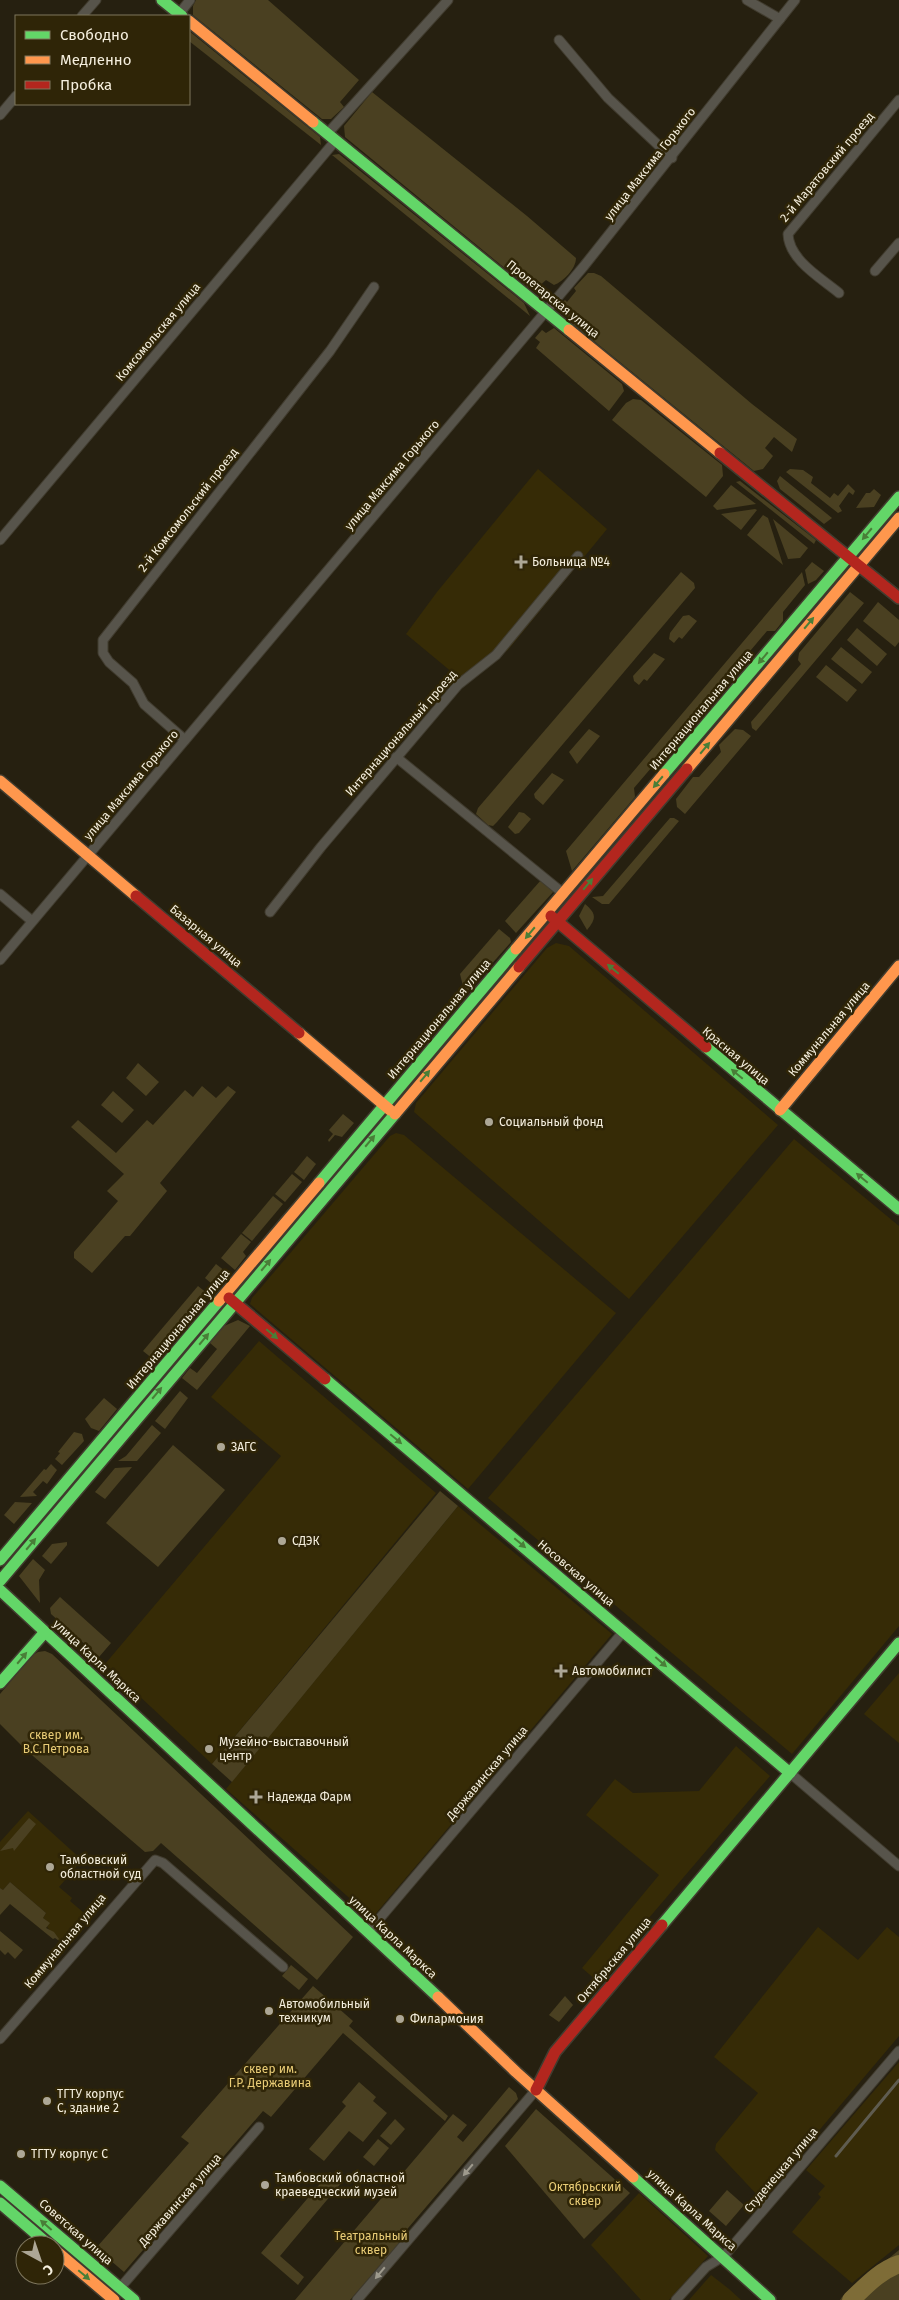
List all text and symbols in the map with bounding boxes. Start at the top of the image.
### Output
legend [15,15,190,105]
text: Свободно [60,26,129,44]
text: Медленно [60,51,132,69]
text: Пробка [60,76,112,94]
street label: улица Максима Горького [602,105,698,223]
street label: 2-й Маратовский проезд [777,109,877,225]
street label: Пролетарская улица [504,257,602,341]
street label: Комсомольская улица [113,280,203,384]
street label: улица Максима Горького [342,417,442,533]
street label: 2-й Комсомольский проезд [135,445,241,575]
one-way arrow [862,527,873,540]
marker: Больница №4 [514,555,528,569]
place label: Больница №4 [532,555,610,569]
one-way arrow [804,617,815,630]
street label: Интернациональная улица [647,647,755,773]
one-way arrow [757,652,768,665]
street label: Интернациональный проезд [343,667,460,799]
street label: улица Максима Горького [81,727,181,843]
one-way arrow [699,741,710,754]
one-way arrow [652,776,664,788]
one-way arrow [583,878,594,891]
street label: Базарная улица [167,902,245,970]
one-way arrow [525,927,536,940]
street label: Интернациональная улица [385,956,493,1082]
one-way arrow [607,963,619,975]
street label: Коммунальная улица [785,979,873,1079]
street label: Красная улица [700,1024,772,1088]
one-way arrow [731,1069,743,1080]
one-way arrow [419,1070,430,1082]
place label: Социальный фонд [499,1115,604,1129]
marker: Социальный фонд [483,1116,495,1128]
one-way arrow [365,1134,376,1147]
one-way arrow [855,1173,868,1184]
one-way arrow [260,1259,271,1271]
street label: Интернациональная улица [124,1266,232,1392]
one-way arrow [265,1328,278,1339]
one-way arrow [198,1333,209,1346]
one-way arrow [152,1387,163,1400]
one-way arrow [389,1433,401,1445]
place label: ЗАГС [231,1440,256,1454]
marker: ЗАГС [215,1441,227,1453]
place label: СДЭК [292,1534,320,1548]
marker: СДЭК [276,1535,288,1547]
street label: Носовская улица [535,1537,617,1609]
one-way arrow [25,1538,37,1550]
one-way arrow [513,1538,526,1549]
street label: улица Карла Маркса [50,1617,144,1705]
one-way arrow [17,1651,28,1664]
one-way arrow [655,1657,668,1668]
marker: Автомобилист [554,1664,568,1678]
place label: Автомобилист [572,1664,653,1678]
street label: Державинская улица [443,1723,530,1824]
park label: сквер им. В.С.Петрова [23,1728,89,1756]
place label: Музейно-выставочный центр [219,1735,349,1763]
marker: Музейно-выставочный центр [203,1743,215,1755]
marker: Надежда Фарм [249,1790,263,1804]
place label: Надежда Фарм [267,1790,351,1804]
place label: Тамбовский областной суд [60,1853,141,1881]
marker: Тамбовский областной суд [44,1861,56,1873]
street label: Коммунальная улица [21,1891,109,1991]
street label: улица Карла Маркса [346,1893,440,1981]
street label: Октябрьская улица [574,1914,654,2006]
place label: Автомобильный техникум [279,1997,370,2025]
marker: Автомобильный техникум [263,2005,275,2017]
place label: Филармония [410,2012,484,2026]
marker: Филармония [394,2013,406,2025]
park label: сквер им. Г.Р. Державина [229,2062,311,2090]
place label: ТГТУ корпус С, здание 2 [57,2087,124,2115]
marker: ТГТУ корпус С, здание 2 [41,2095,53,2107]
street label: Студенецкая улица [741,2125,821,2215]
place label: ТГТУ корпус С [31,2147,108,2161]
marker: ТГТУ корпус С [15,2148,27,2160]
street label: Державинская улица [135,2151,224,2250]
one-way arrow [462,2164,474,2176]
street label: улица Карла Маркса [645,2166,739,2254]
place label: Тамбовский областной краеведческий музей [275,2171,405,2199]
marker: Тамбовский областной краеведческий музей [259,2179,271,2191]
park label: Октябрьский сквер [549,2180,621,2208]
street label: Советская улица [36,2196,116,2268]
one-way arrow [40,2220,53,2231]
park label: Театральный сквер [334,2229,408,2257]
north arrow [15,2235,65,2285]
one-way arrow [374,2267,385,2280]
one-way arrow [78,2269,90,2281]

